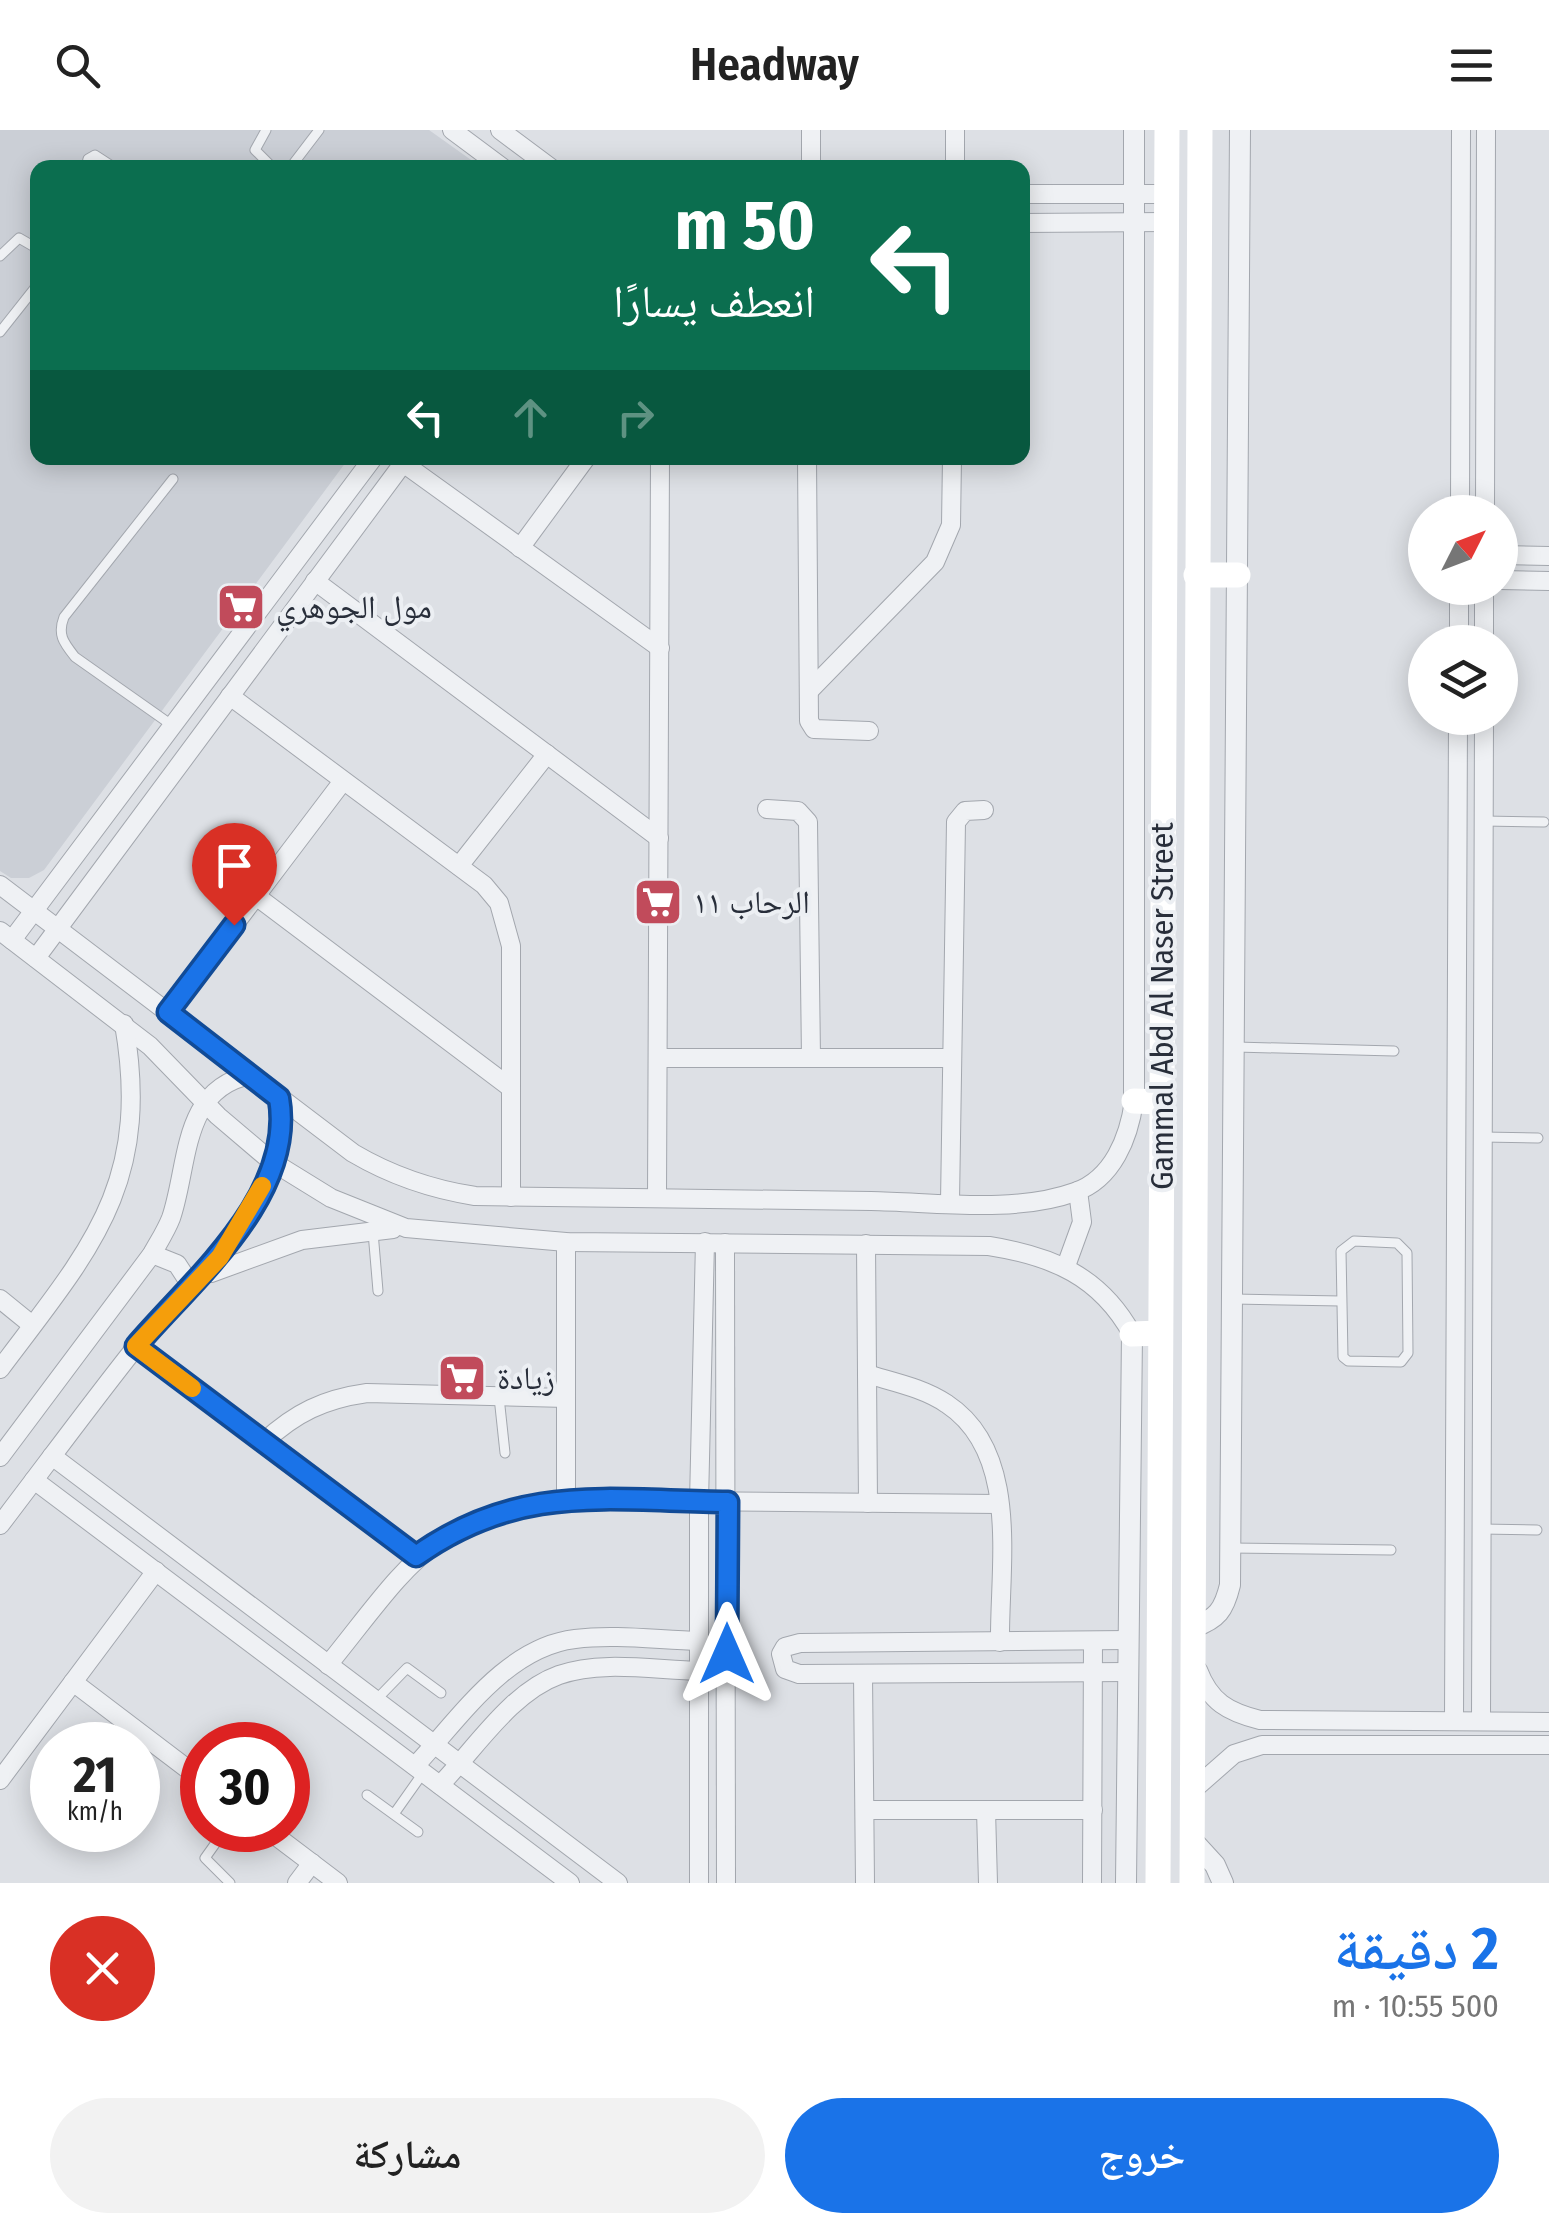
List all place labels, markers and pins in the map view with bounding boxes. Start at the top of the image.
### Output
supermarket icon: مول الجوهري [215,581,267,633]
place label: مول الجوهري [276,588,432,632]
pin [192,823,277,926]
supermarket icon: الرحاب ١١ [632,876,684,928]
place label: الرحاب ١١ [693,883,810,921]
supermarket icon: زيادة [436,1352,488,1404]
place label: زيادة [497,1359,555,1397]

